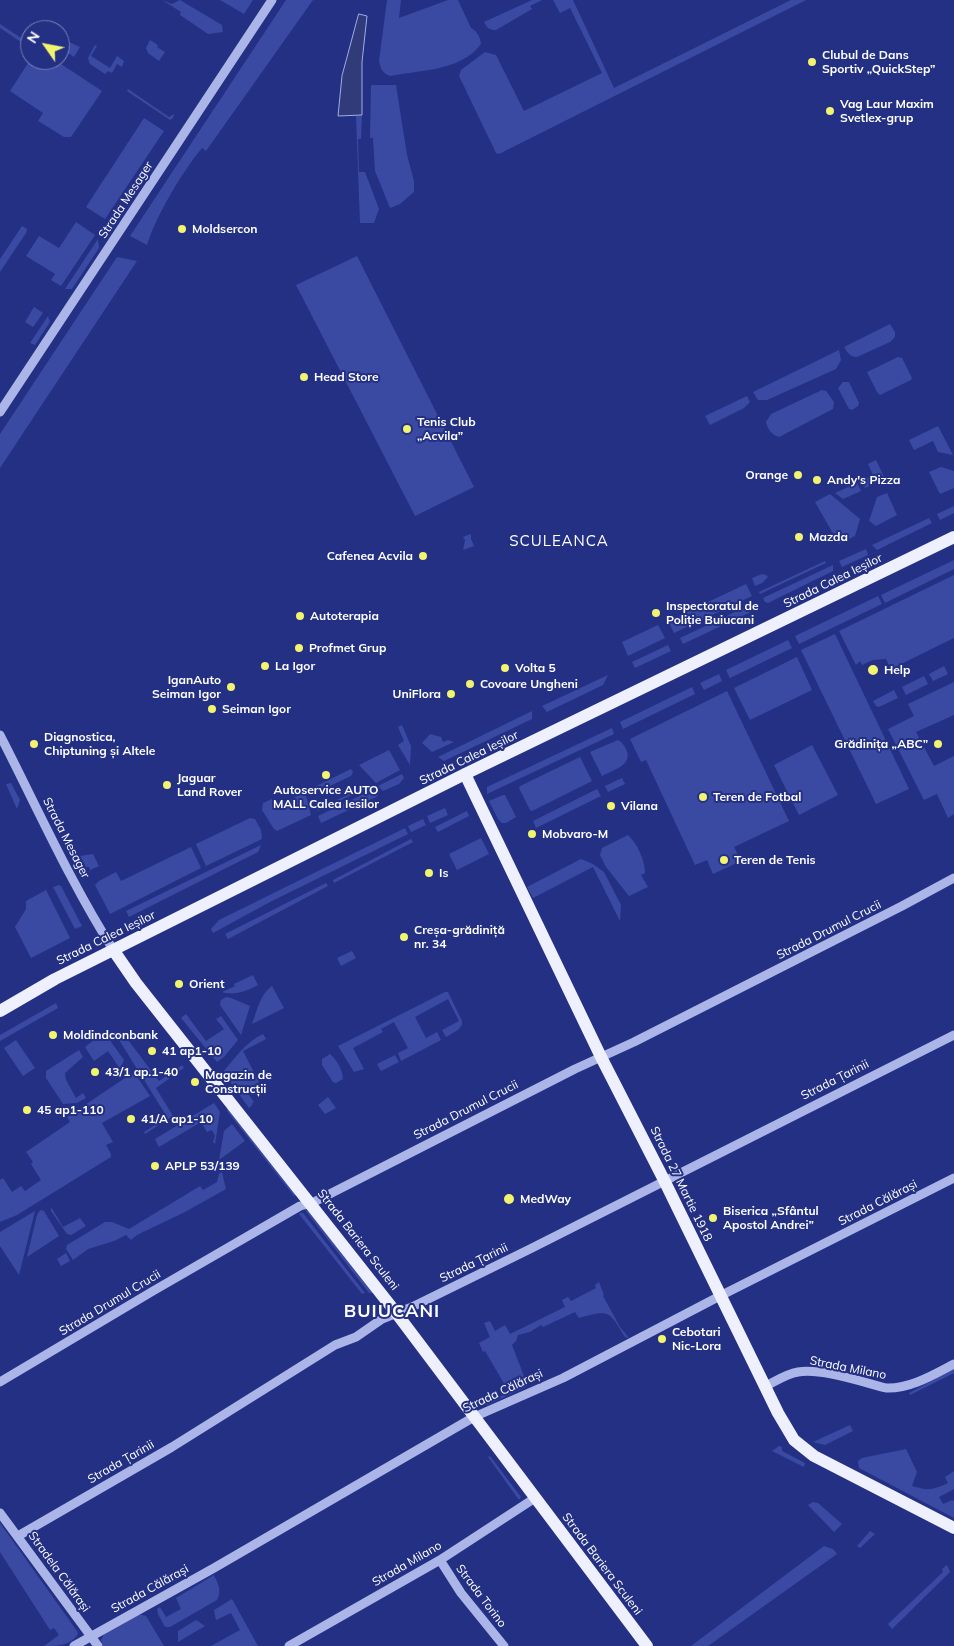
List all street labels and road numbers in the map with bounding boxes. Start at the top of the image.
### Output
street label: Strada Mesager [96,159,156,241]
street label: Strada Calea Ieșilor [781,551,885,611]
street label: Strada Calea Ieșilor [417,728,521,788]
street label: Strada Mesager [39,795,93,881]
street label: Strada Drumul Crucii [774,897,884,963]
street label: Strada Calea Ieșilor [54,908,158,968]
street label: Strada Țarinii [799,1057,871,1103]
street label: Strada Drumul Crucii [411,1077,521,1143]
street label: Strada 27 Martie 1918 [647,1124,715,1244]
street label: Strada Călărași [836,1177,920,1229]
street label: Strada Bariera Sculeni [314,1187,402,1293]
street label: Strada Țarinii [438,1240,510,1286]
street label: Strada Drumul Crucii [57,1267,163,1339]
street label: Strada Milano [808,1354,888,1382]
street label: Strada Călărași [461,1366,545,1416]
street label: Strada Țarinii [85,1437,157,1487]
street label: Strada Bariera Sculeni [559,1510,645,1618]
street label: Stradela Călărași [25,1529,93,1615]
street label: Strada Milano [370,1538,444,1590]
street label: Strada Călărași [109,1562,191,1616]
street label: Strada Torino [453,1562,509,1630]

